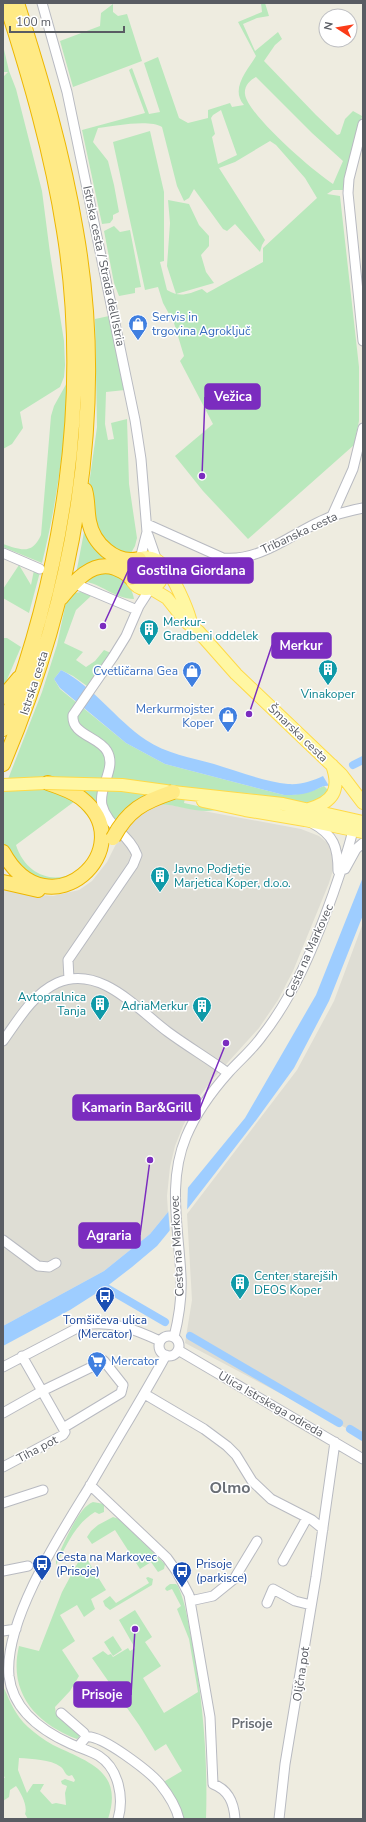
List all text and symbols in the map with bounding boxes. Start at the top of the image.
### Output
scale bar [10,8,124,34]
north arrow [318,8,358,48]
text: 100 m [16,14,51,30]
text: N [321,20,337,32]
street label: Istrska cesta / Strada dell'Istria [79,184,129,348]
place label: Servis in trgovina Agroključ [152,309,251,339]
shop icon: Servis in trgovina Agroključ [127,313,149,341]
callout: Vežica [205,384,260,409]
text: Vežica [213,388,252,406]
street label: Tribanska cesta [258,508,340,558]
callout: Gostilna Giordana [128,558,253,583]
text: Gostilna Giordana [136,562,246,580]
place label: Merkur- Gradbeni oddelek [163,614,259,644]
building icon: Merkur- Gradbeni oddelek [138,618,160,646]
callout: Merkur [272,633,331,658]
text: Merkur [279,637,323,655]
street label: Istrska cesta [16,649,52,717]
building icon: Vinakoper [317,658,339,686]
shop icon: Cvetličarna Gea [181,660,203,688]
place label: Cvetličarna Gea [93,663,178,679]
place label: Vinakoper [300,686,356,702]
street label: Šmarska cesta [265,700,331,766]
place label: Merkurmojster Koper [136,701,215,731]
shop icon: Merkurmojster Koper [217,705,239,733]
place label: Javno Podjetje Marjetica Koper, d.o.o. [173,861,291,891]
building icon: Javno Podjetje Marjetica Koper, d.o.o. [149,865,171,893]
street label: Cesta na Markovec [281,901,337,1000]
place label: Avtopralnica Tanja [18,989,86,1019]
building icon: Avtopralnica Tanja [89,993,111,1021]
building icon: AdriaMerkur [191,995,213,1023]
place label: AdriaMerkur [121,998,189,1014]
callout: Kamarin Bar&Grill [73,1095,200,1120]
text: Kamarin Bar&Grill [82,1099,193,1117]
street label: Cesta na Markovec [166,1195,188,1297]
callout: Agraria [79,1223,140,1248]
text: Agraria [86,1227,132,1245]
place label: Center starejših DEOS Koper [254,1268,338,1298]
building icon: Center starejših DEOS Koper [229,1272,251,1300]
bus stop icon: Tomšičeva ulica (Mercator) [94,1285,116,1313]
place label: Tomšičeva ulica (Mercator) [63,1312,147,1342]
supermarket icon: Mercator [86,1350,108,1378]
place label: Mercator [111,1353,160,1369]
street label: Ulica Istrskega odreda [215,1367,327,1441]
street label: Tiha pot [14,1431,61,1466]
district label: Olmo [210,1477,250,1499]
place label: Cesta na Markovec (Prisoje) [56,1549,157,1579]
bus stop icon: Cesta na Markovec (Prisoje) [31,1553,53,1581]
place label: Prisoje (parkisce) [196,1556,248,1586]
bus stop icon: Prisoje (parkisce) [171,1560,193,1588]
street label: Oljčna pot [289,1645,313,1703]
callout: Prisoje [74,1682,131,1707]
text: Prisoje [81,1686,123,1704]
district label: Prisoje [231,1715,273,1733]

